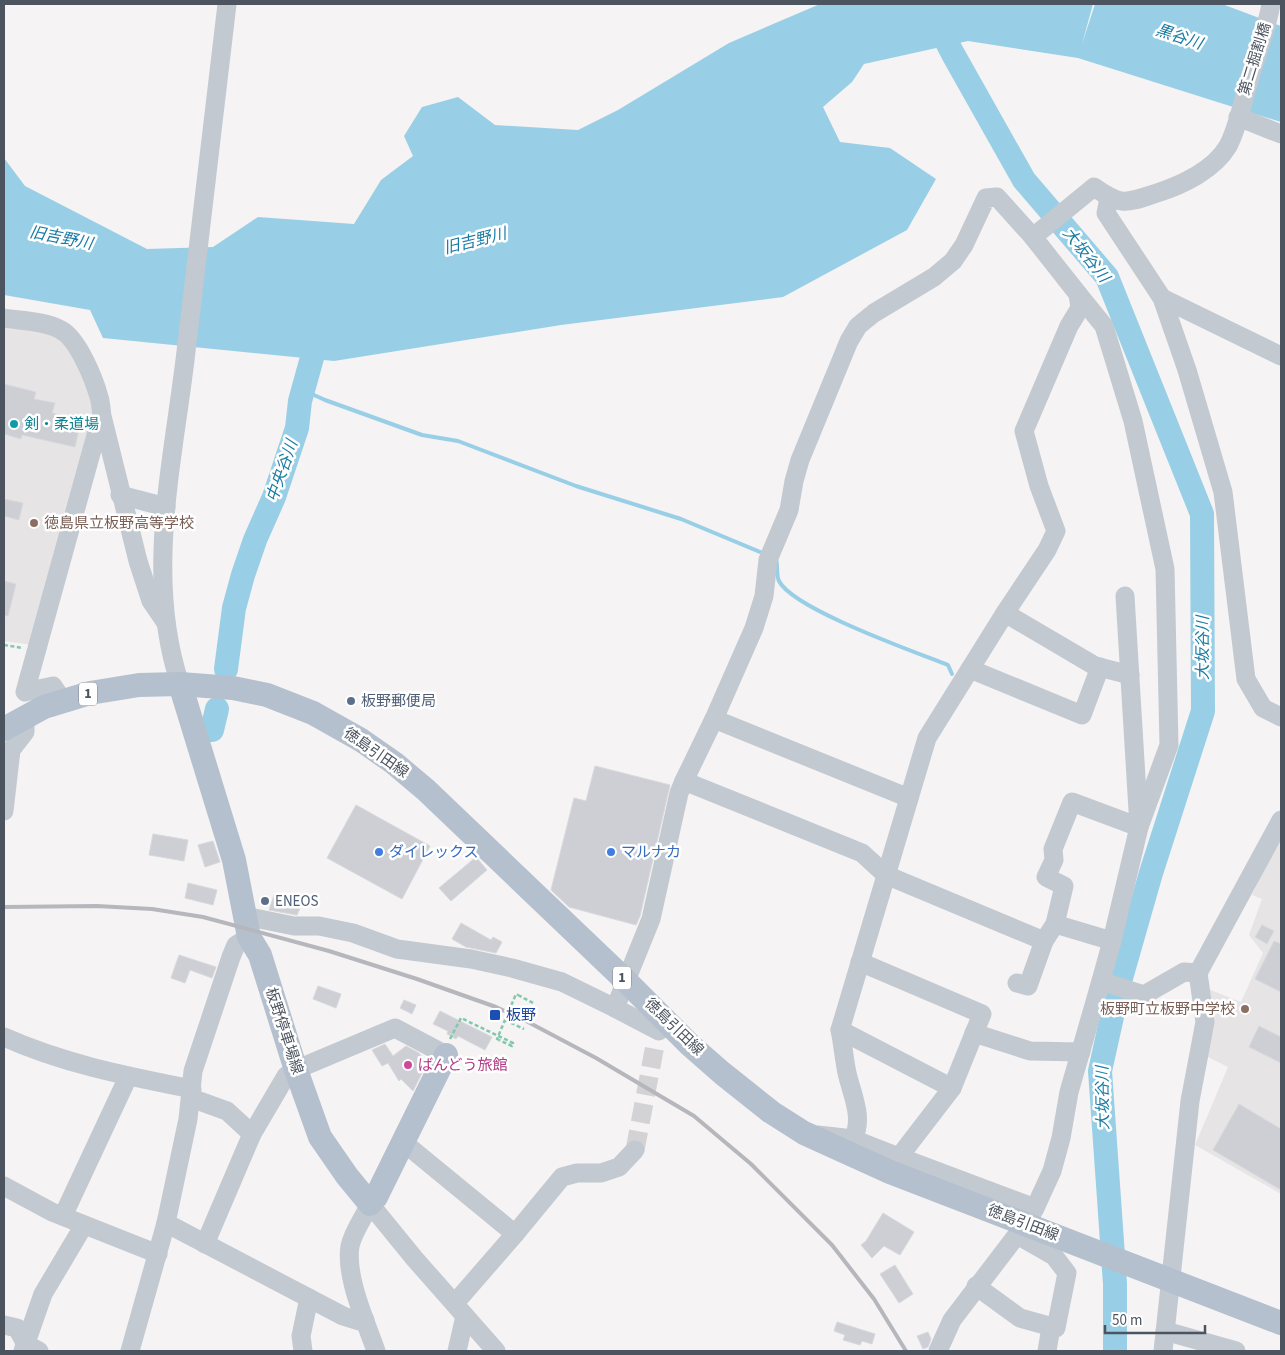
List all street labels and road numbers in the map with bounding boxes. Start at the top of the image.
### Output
street label: 第二掘割橋 [1234,20,1276,98]
road number: 1 [79,682,97,706]
street label: 徳島引田線 [339,723,413,783]
road number: 1 [613,966,631,990]
street label: 板野停車場線 [260,985,308,1077]
street label: 徳島引田線 [640,993,708,1061]
street label: 徳島引田線 [984,1200,1062,1246]

